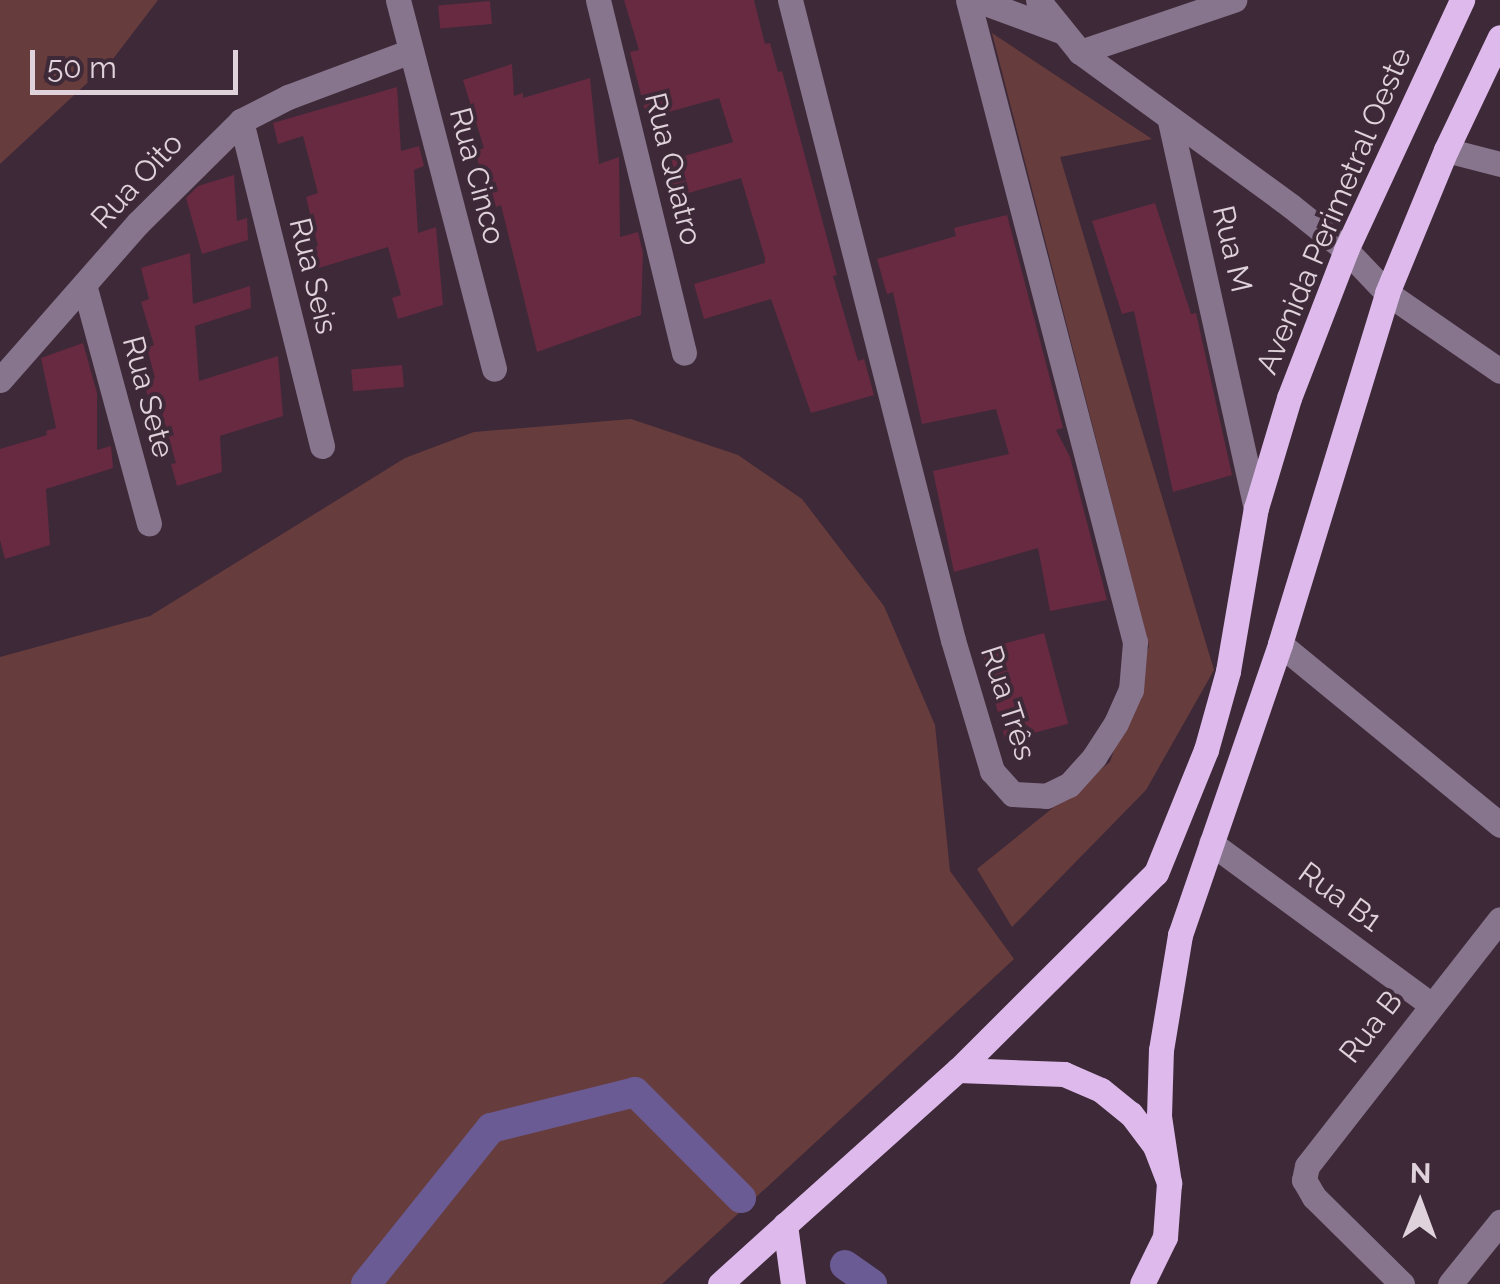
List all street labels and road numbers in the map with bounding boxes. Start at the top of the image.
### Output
street label: Avenida Perimetral Oeste [1249,42,1419,380]
street label: Rua Quatro [637,89,709,249]
street label: Rua Cinco [442,104,512,248]
street label: Rua Oito [84,126,190,236]
street label: Rua M [1205,202,1259,296]
street label: Rua Seis [281,214,345,338]
street label: Rua Sete [115,332,181,462]
street label: Rua Três [973,641,1043,765]
street label: Rua B1 [1291,855,1389,939]
street label: Rua B [1332,984,1410,1070]

